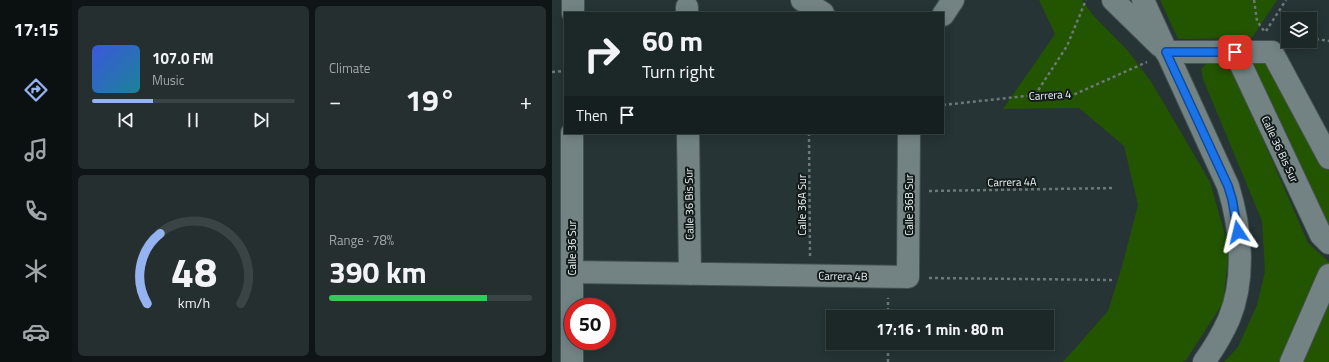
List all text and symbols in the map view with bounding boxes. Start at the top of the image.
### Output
map controls [1281,12,1317,48]
button: layers [1281,12,1317,48]
text: 17:15 [14,16,58,43]
text: 60 m [642,19,703,62]
icon: right [576,28,628,80]
pin [1218,35,1252,69]
icon: arrive [1224,41,1246,63]
text: 107.0 FM [152,47,214,70]
text: Climate [329,58,370,78]
text: Turn right [642,58,715,85]
text: Music [152,70,184,90]
icon: directions [22,76,50,104]
text: 19° [405,77,456,123]
text: − [329,84,341,118]
text: + [520,84,532,118]
street label: Carrera 4 [1028,86,1072,104]
text: Then [576,104,608,127]
icon: arrive [616,104,638,126]
icon: previous [115,109,137,131]
icon: pause [182,109,204,131]
icon: next [250,109,272,131]
street label: Calle 36 Bis Sur [1258,113,1302,185]
icon: music [22,136,50,164]
street label: Calle 36 Bis Sur [680,168,698,240]
street label: Calle 36A Sur [794,174,810,236]
street label: Calle 36B Sur [901,174,917,236]
street label: Carrera 4A [987,174,1037,190]
icon: phone [22,197,50,225]
position arrow [1217,211,1259,253]
street label: Calle 36 Sur [564,220,580,275]
text: Range · 78% [329,230,394,250]
text: 48 [170,239,217,302]
text: 390 km [329,249,427,295]
icon: climate [22,257,50,285]
street label: Carrera 4B [818,268,868,284]
text: km/h [177,291,210,313]
speed limit sign: 50 [564,298,616,350]
icon: car [22,318,50,346]
text: 17:16 · 1 min · 80 m [876,318,1004,341]

